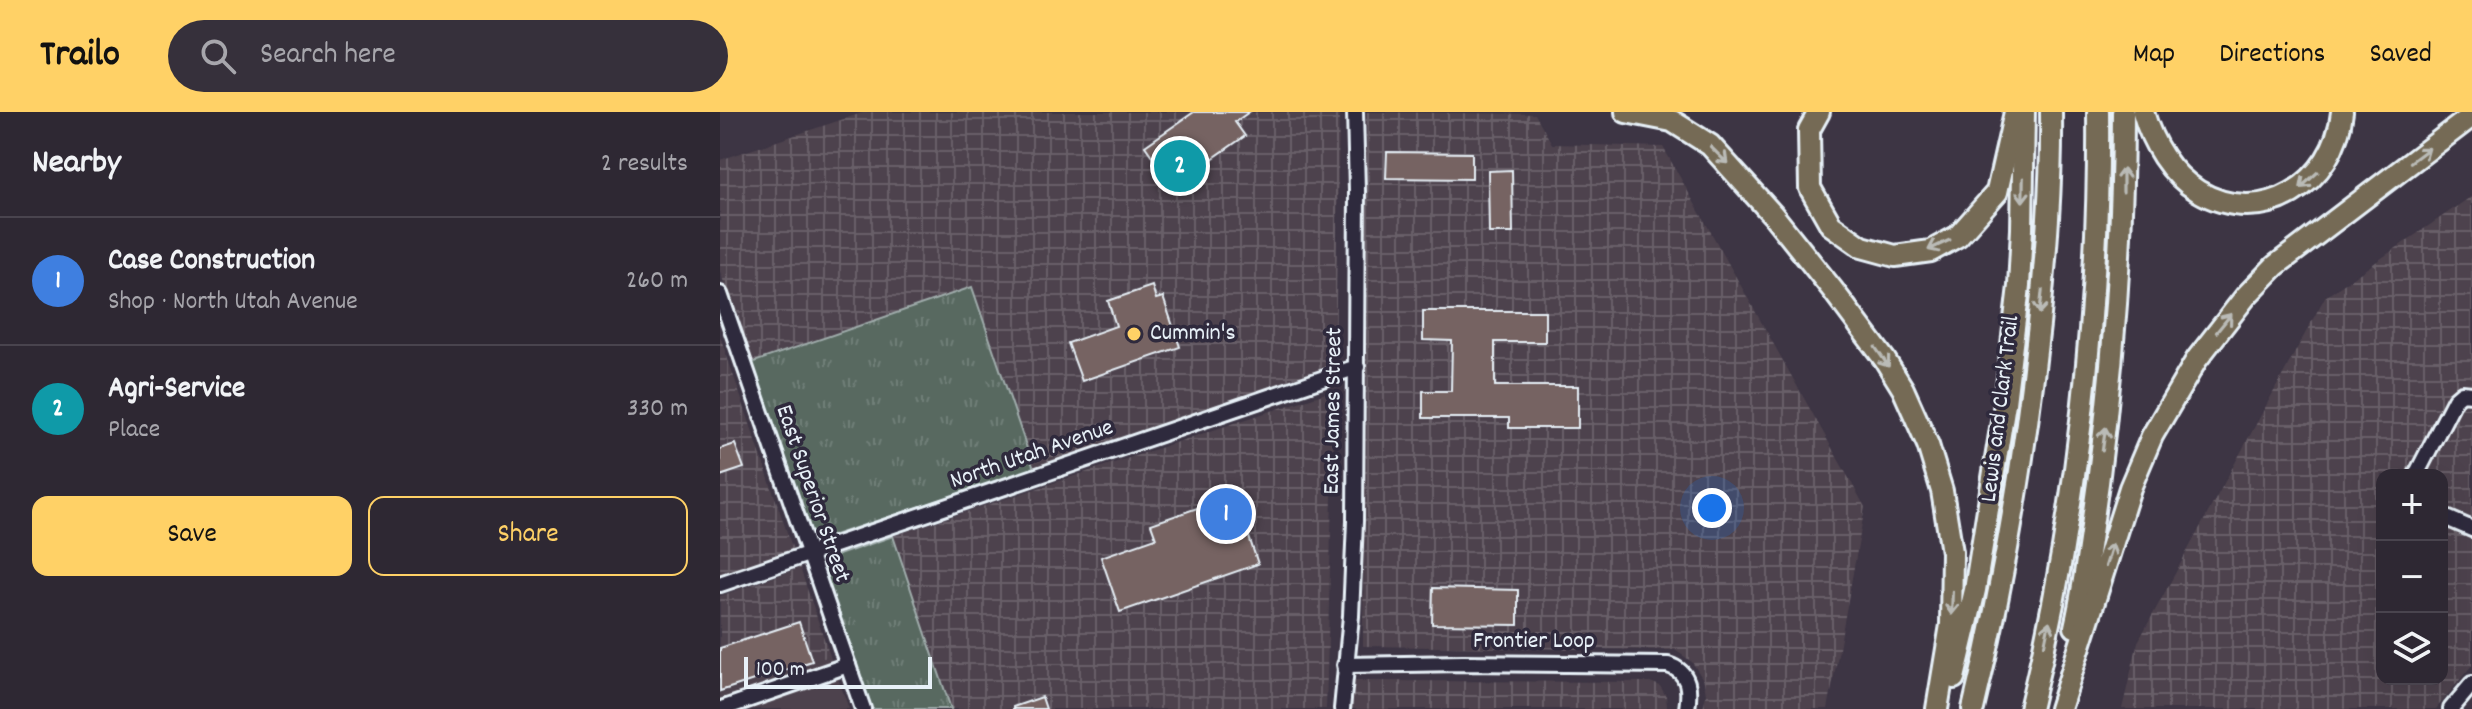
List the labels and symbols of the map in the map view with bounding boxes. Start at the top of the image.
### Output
pin: 2 [1154,136,1206,196]
one-way arrow [1710,145,1729,165]
one-way arrow [2409,146,2430,163]
one-way arrow [2115,167,2131,194]
one-way arrow [2299,171,2319,189]
one-way arrow [2015,176,2031,203]
one-way arrow [1928,239,1952,254]
one-way arrow [2033,288,2048,315]
street label: Lewis and Clark Trail [1973,313,2029,504]
one-way arrow [2215,313,2232,334]
place label: Cummin's [1150,317,1236,351]
marker: Cummin's [1125,325,1143,343]
street label: East James Street [1316,327,1352,495]
one-way arrow [1874,346,1890,368]
street label: East Superior Street [766,401,858,588]
street label: North Utah Avenue [946,411,1118,499]
one-way arrow [2097,427,2112,452]
pin: 1 [1200,484,1252,544]
your location [1692,488,1732,528]
one-way arrow [2103,542,2118,567]
one-way arrow [1944,589,1959,616]
one-way arrow [2040,621,2055,646]
street label: Frontier Loop [1473,625,1595,659]
scale bar [744,653,932,689]

